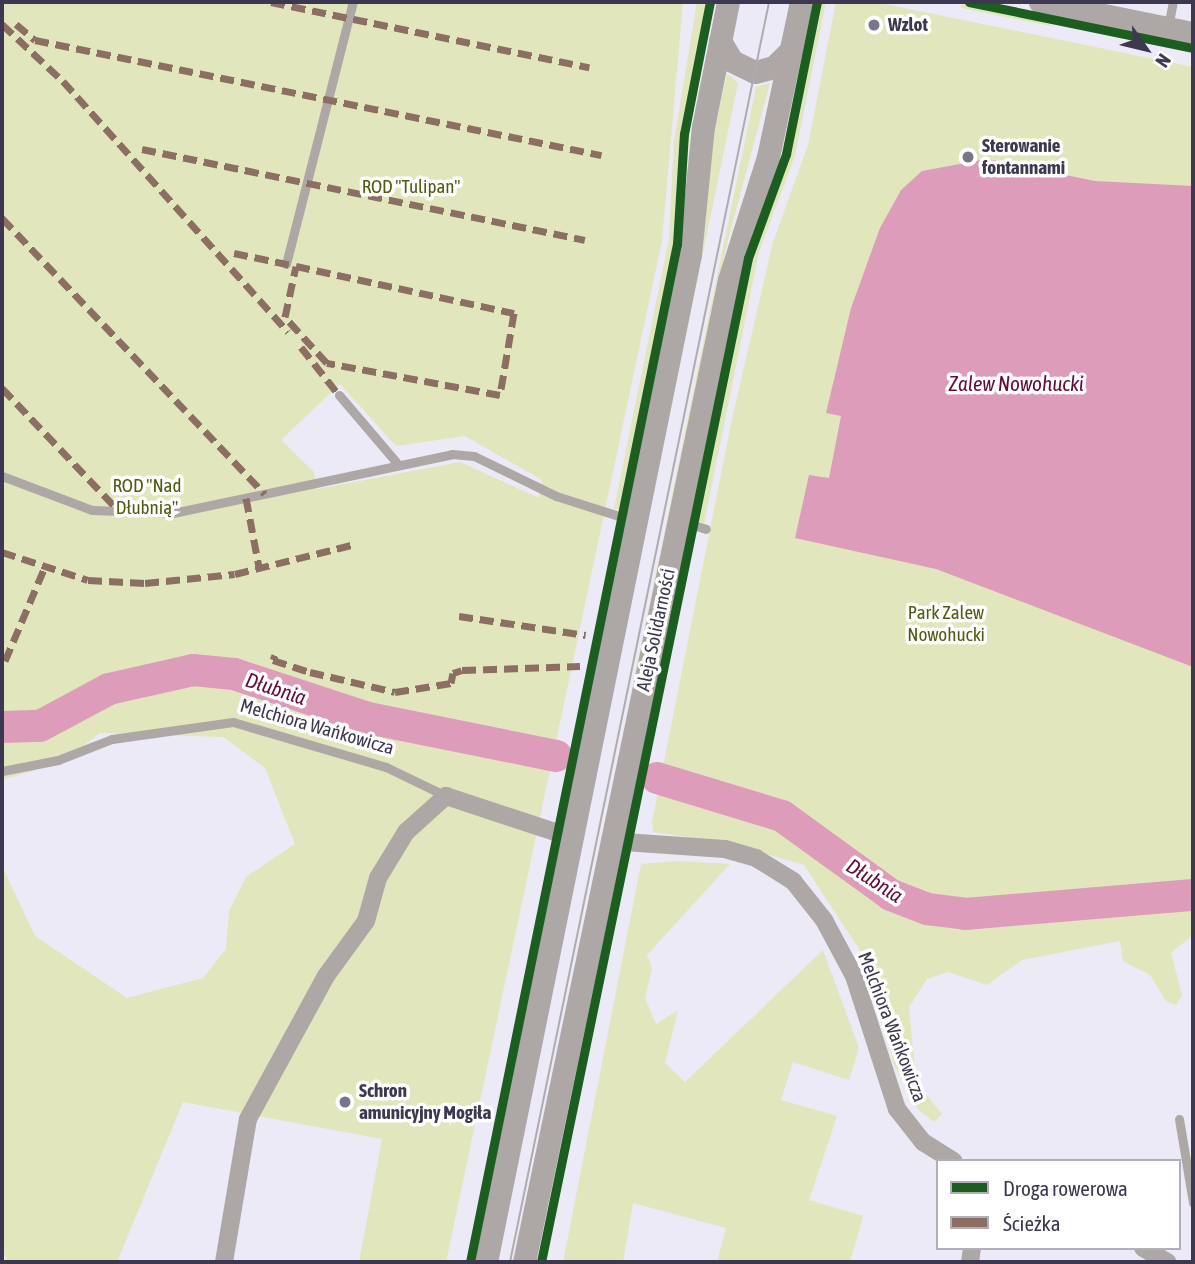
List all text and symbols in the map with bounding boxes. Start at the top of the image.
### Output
place label: Wzlot [888,14,928,36]
north arrow [1111,14,1181,84]
marker: Wzlot [866,17,882,33]
text: N [1151,50,1176,72]
place label: Sterowanie fontannami [982,135,1065,179]
marker: Sterowanie fontannami [960,149,976,165]
park label: ROD "Tulipan" [362,176,460,198]
water label: Zalew Nowohucki [949,370,1083,396]
park label: ROD "Nad Dłubnią" [113,475,181,519]
street label: Aleja Solidarności [632,567,680,693]
park label: Park Zalew Nowohucki [907,602,985,646]
water label: Dłubnia [243,666,309,710]
street label: Melchiora Wańkowicza [238,694,396,760]
water label: Dłubnia [842,852,908,908]
street label: Melchiora Wańkowicza [853,949,931,1105]
place label: Schron amunicyjny Mogiła [359,1080,491,1124]
marker: Schron amunicyjny Mogiła [337,1094,353,1110]
legend [936,1159,1181,1250]
text: Droga rowerowa [1003,1176,1128,1200]
text: Ścieżka [1003,1211,1061,1235]

